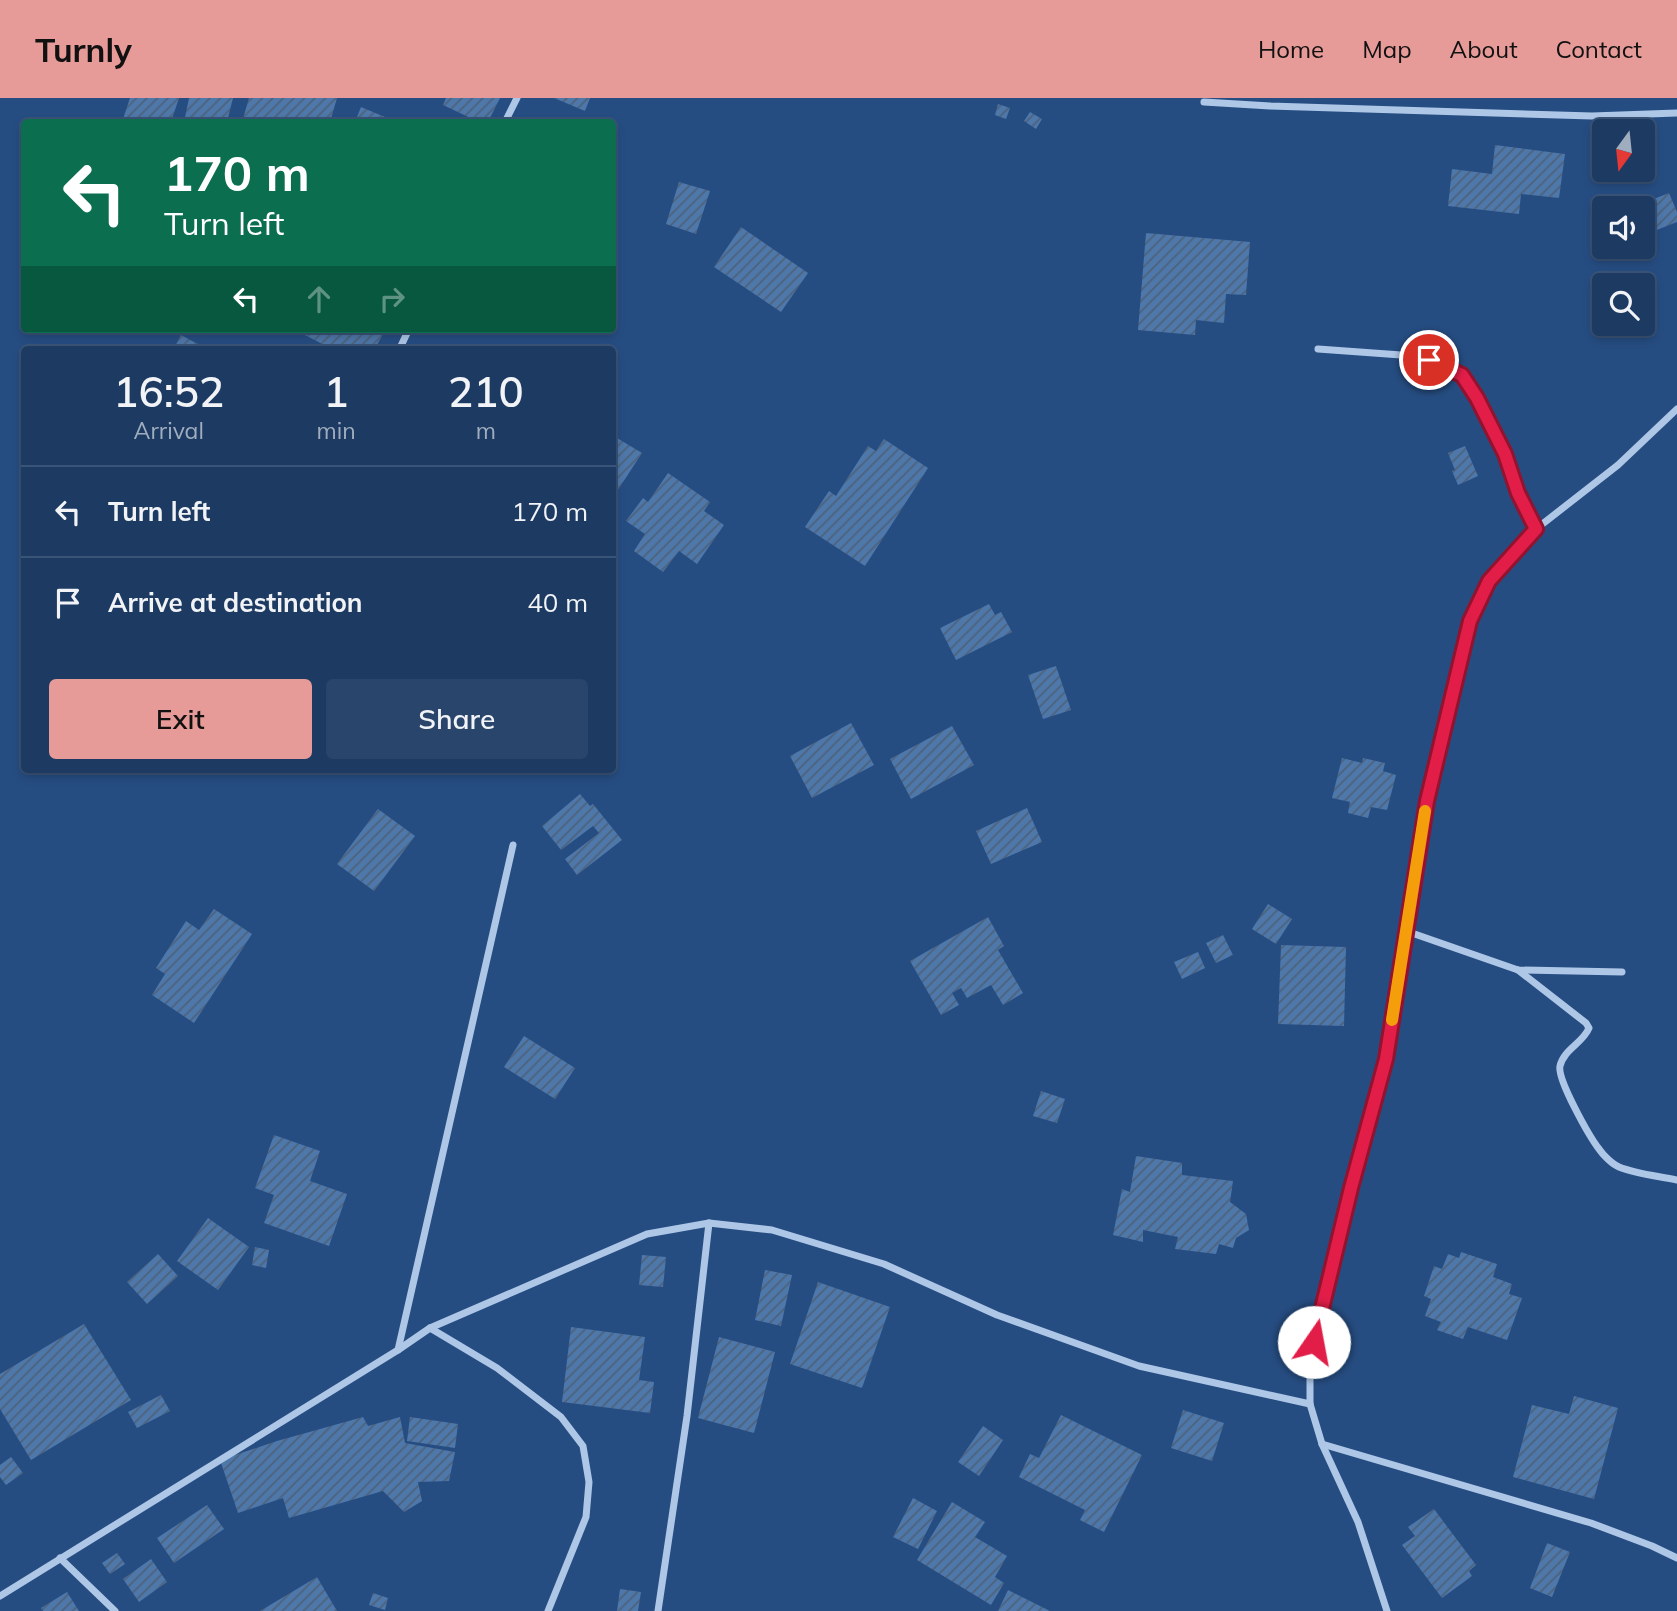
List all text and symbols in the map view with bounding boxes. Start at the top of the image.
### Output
text: Turnly [35,29,132,70]
text: Home [1258,34,1324,64]
text: Map [1362,34,1412,64]
text: About [1450,34,1518,64]
text: Contact [1556,34,1642,64]
north arrow [1592,119,1656,182]
map controls [1592,119,1655,336]
text: 170 m [164,142,310,203]
icon: left [49,147,140,238]
button: sound [1592,196,1655,259]
text: Turn left [164,203,284,243]
button: search [1592,273,1655,336]
icon: left [227,280,265,318]
icon: ahead [300,280,338,318]
icon: right [373,280,411,318]
pin [1399,330,1459,390]
icon: arrive [1410,341,1448,379]
text: 16:52 [113,365,224,418]
text: 1 [323,365,349,418]
text: 210 [448,365,524,418]
text: Arrival [134,416,204,445]
text: min [316,416,356,445]
text: m [476,416,496,445]
icon: left [49,493,87,531]
text: Turn left [108,495,210,528]
text: 170 m [512,495,588,528]
icon: arrive [49,584,87,622]
text: Arrive at destination [108,586,363,619]
text: 40 m [527,586,588,619]
button: Exit [49,679,312,759]
button: Share [326,679,588,759]
position arrow [1277,1305,1351,1379]

